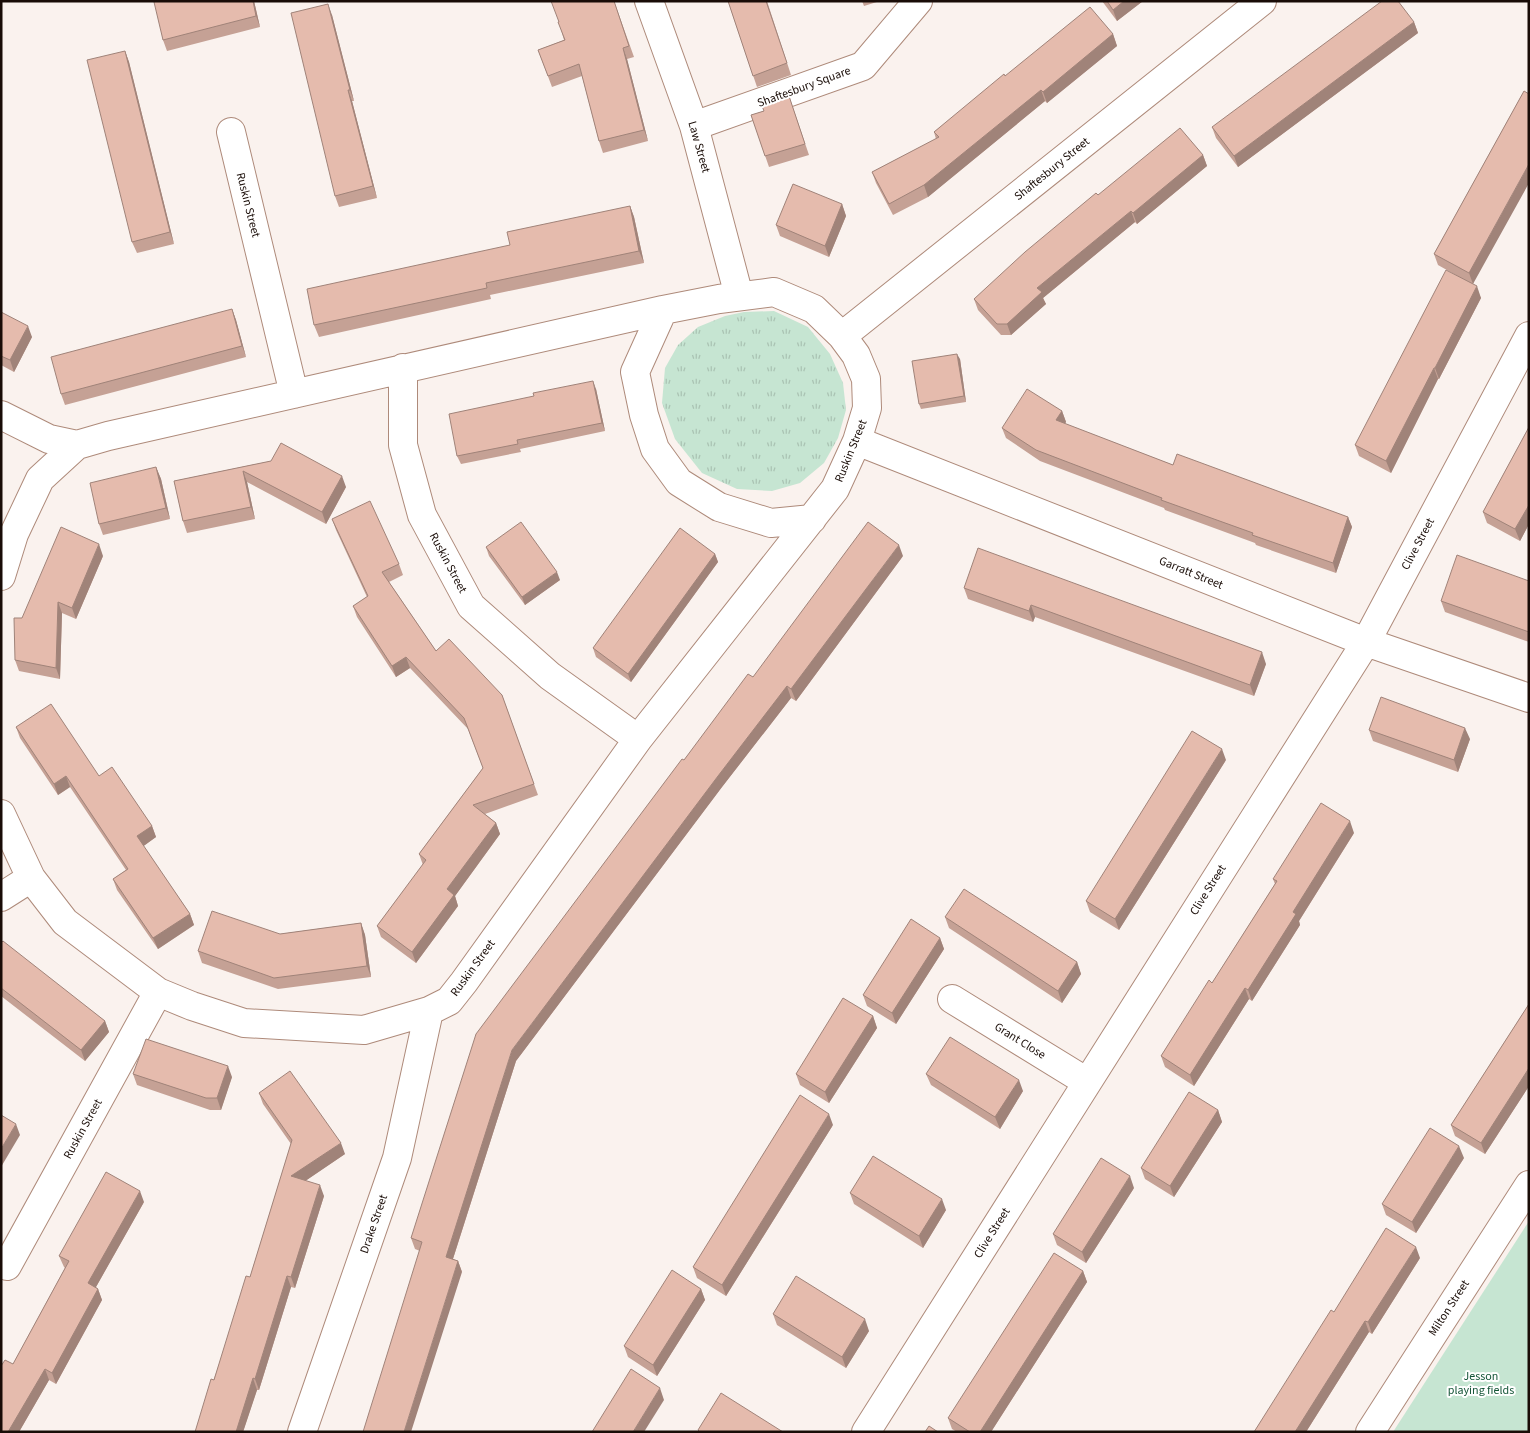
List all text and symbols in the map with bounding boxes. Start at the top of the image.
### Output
street label: Shaftesbury Square [755,62,853,112]
street label: Law Street [684,119,714,175]
street label: Shaftesbury Street [1011,133,1093,205]
street label: Ruskin Street [232,171,264,239]
street label: Ruskin Street [831,417,871,485]
street label: Clive Street [1397,515,1439,573]
street label: Ruskin Street [425,530,471,596]
street label: Garratt Street [1156,552,1226,594]
street label: Clive Street [1186,861,1230,919]
street label: Ruskin Street [447,936,499,1000]
street label: Grant Close [991,1018,1049,1064]
street label: Ruskin Street [59,1096,107,1162]
street label: Drake Street [356,1192,392,1256]
street label: Clive Street [970,1204,1014,1262]
street label: Milton Street [1424,1276,1474,1340]
park label: Jesson playing fields [1448,1368,1514,1399]

